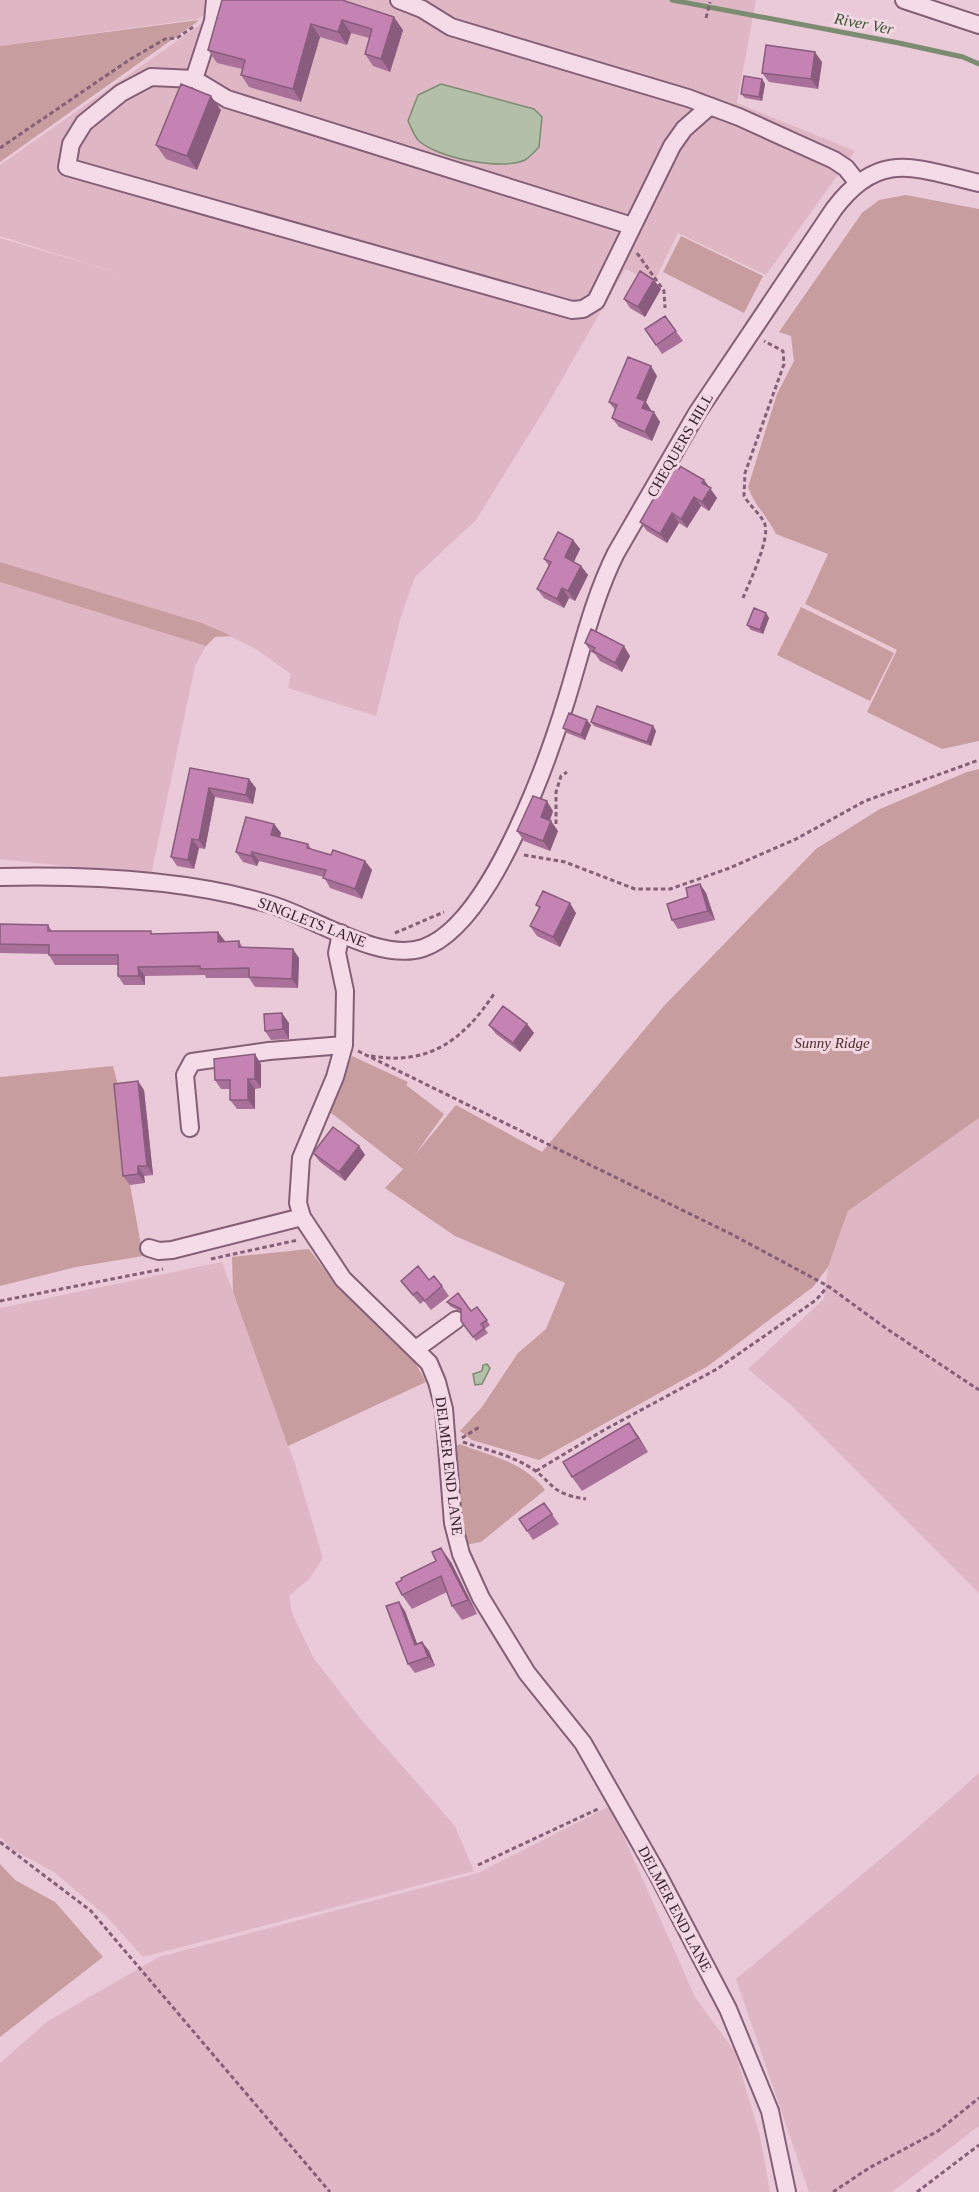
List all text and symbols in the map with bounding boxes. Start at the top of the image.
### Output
water label: River Ver [832,9,896,38]
street label: CHEQUERS HILL [644,390,716,500]
street label: SINGLETS LANE [256,894,368,950]
park label: Sunny Ridge [794,1035,870,1051]
street label: DELMER END LANE [433,1396,465,1536]
street label: DELMER END LANE [635,1843,715,1975]

